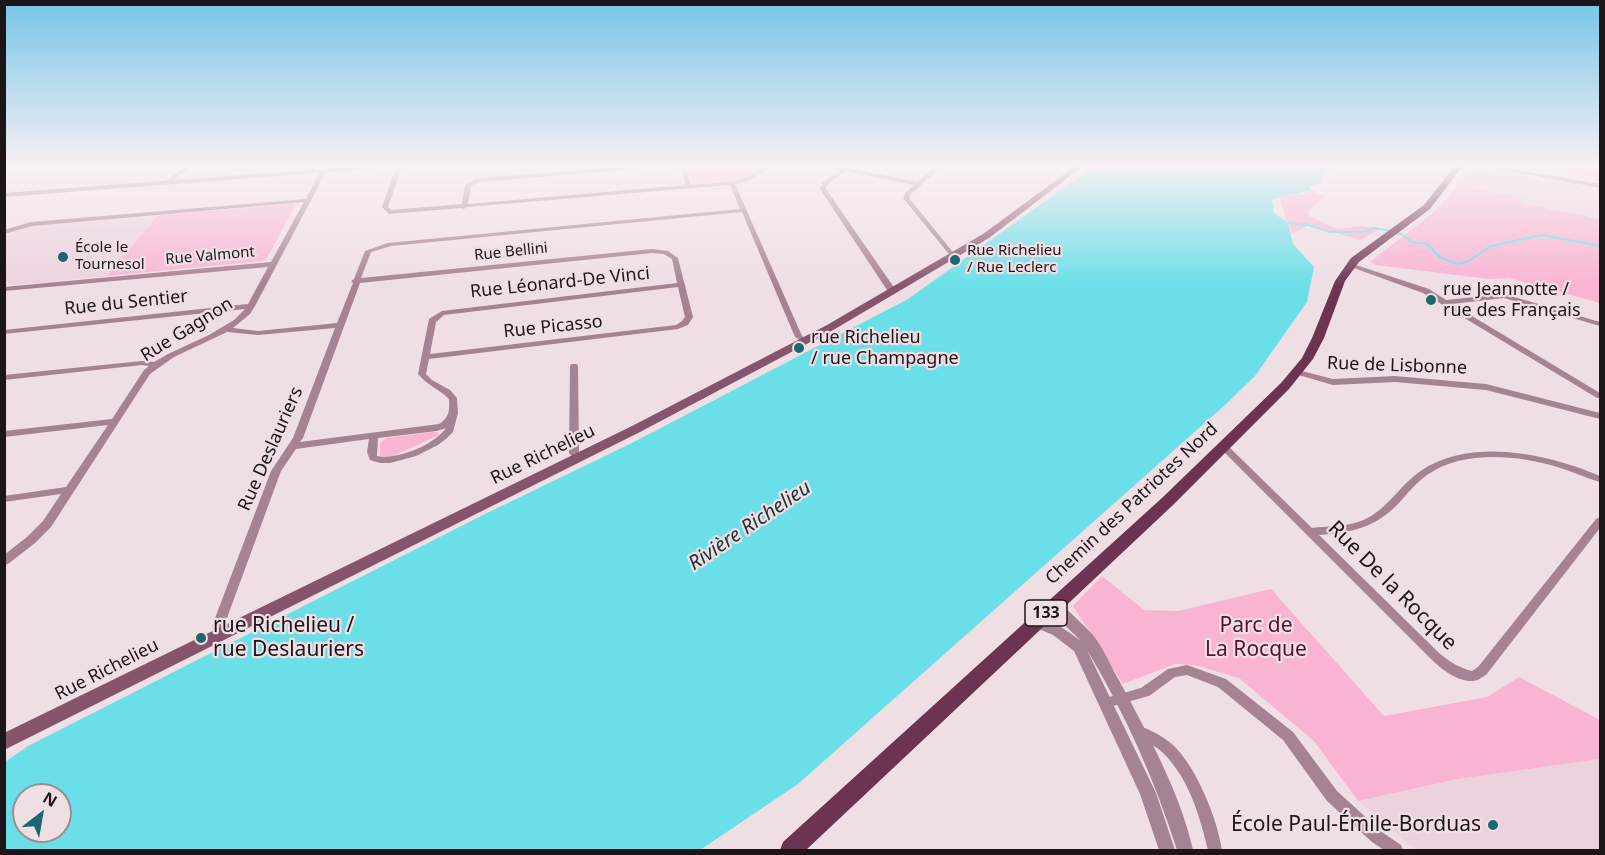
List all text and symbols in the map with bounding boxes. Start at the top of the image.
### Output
place label: École le Tournesol [75,239,145,274]
street label: Rue Bellini [473,239,549,265]
place label: Rue Richelieu / Rue Leclerc [967,242,1062,277]
street label: Rue Valmont [165,243,255,269]
marker: École le Tournesol [56,250,70,264]
marker: Rue Richelieu / Rue Leclerc [948,253,962,267]
street label: Rue Léonard-De Vinci [469,263,651,303]
place label: rue Jeannotte / rue des Français [1443,279,1581,322]
street label: Rue du Sentier [63,286,189,320]
street label: Rue Gagnon [137,293,237,367]
marker: rue Jeannotte / rue des Français [1424,293,1438,307]
street label: Rue Picasso [502,311,604,343]
place label: rue Richelieu / rue Champagne [811,327,959,370]
marker: rue Richelieu / rue Champagne [792,341,806,355]
street label: Rue de Lisbonne [1327,353,1467,379]
street label: Rue Deslauriers [234,384,308,514]
street label: Chemin des Patriotes Nord [1041,418,1223,590]
street label: Rue Richelieu [487,420,599,490]
water label: Rivière Richelieu [684,476,816,576]
street label: Rue De la Rocque [1322,516,1462,656]
road number: 133 [1025,600,1067,626]
place label: rue Richelieu / rue Deslauriers [213,613,364,663]
park label: Parc de La Rocque [1205,613,1307,663]
marker: rue Richelieu / rue Deslauriers [194,631,208,645]
street label: Rue Richelieu [52,635,162,705]
north arrow [12,783,72,843]
text: N [39,787,61,812]
place label: École Paul-Émile-Borduas [1231,812,1481,838]
marker: École Paul-Émile-Borduas [1486,818,1500,832]

